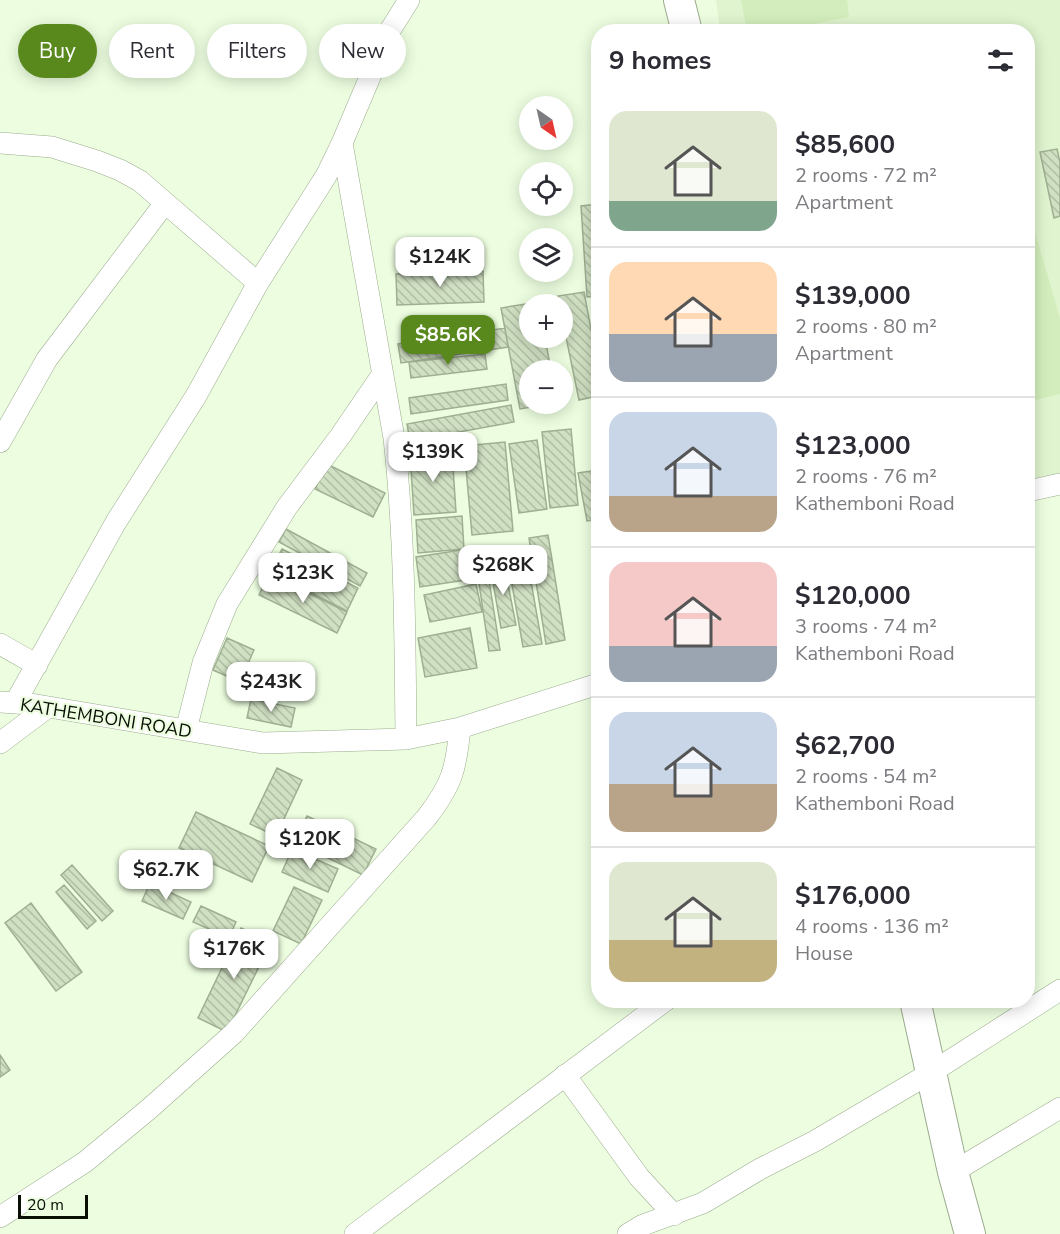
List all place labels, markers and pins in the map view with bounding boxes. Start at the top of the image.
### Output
pin: $124K [398,237,482,288]
pin: $85.6K [399,315,497,366]
pin: $139K [391,432,475,483]
pin: $268K [461,545,545,596]
pin: $123K [261,553,345,604]
pin: $243K [229,662,313,713]
pin: $120K [268,819,352,870]
pin: $62.7K [117,850,215,901]
pin: $176K [192,929,276,980]

